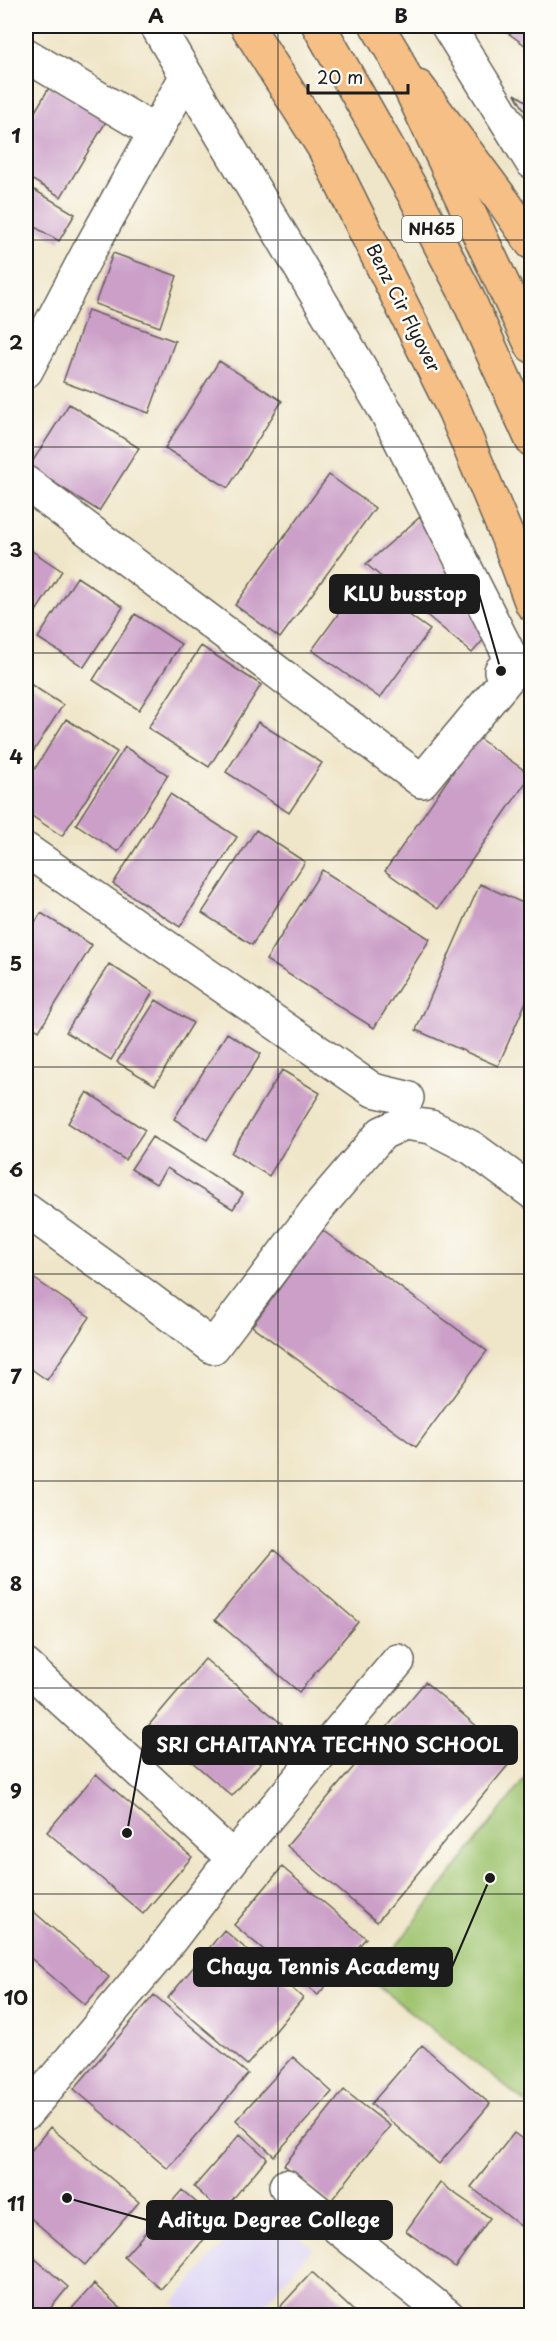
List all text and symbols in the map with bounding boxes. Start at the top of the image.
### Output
text: A [148,0,164,30]
text: B [394,0,408,30]
scale bar [308,57,408,95]
text: 20 m [317,63,363,90]
text: 1 [11,120,21,150]
road number: NH65 [402,216,462,242]
street label: Benz Cir Flyover [360,238,449,377]
text: 2 [9,327,23,357]
text: 3 [9,534,23,564]
callout: KLU busstop [330,575,479,613]
text: KLU busstop [343,578,467,608]
text: 4 [9,741,23,771]
text: 5 [10,948,22,978]
text: 6 [9,1154,23,1184]
text: 7 [10,1361,22,1391]
text: 8 [10,1568,22,1598]
callout: SRI CHAITANYA TECHNO SCHOOL [143,1726,517,1764]
text: SRI CHAITANYA TECHNO SCHOOL [156,1729,504,1759]
text: 9 [10,1775,22,1805]
callout: Chaya Tennis Academy [194,1948,452,1986]
text: Chaya Tennis Academy [206,1951,440,1981]
text: 10 [4,1982,28,2012]
text: 11 [7,2188,25,2218]
callout: Aditya Degree College [147,2201,392,2239]
text: Aditya Degree College [158,2204,380,2234]

